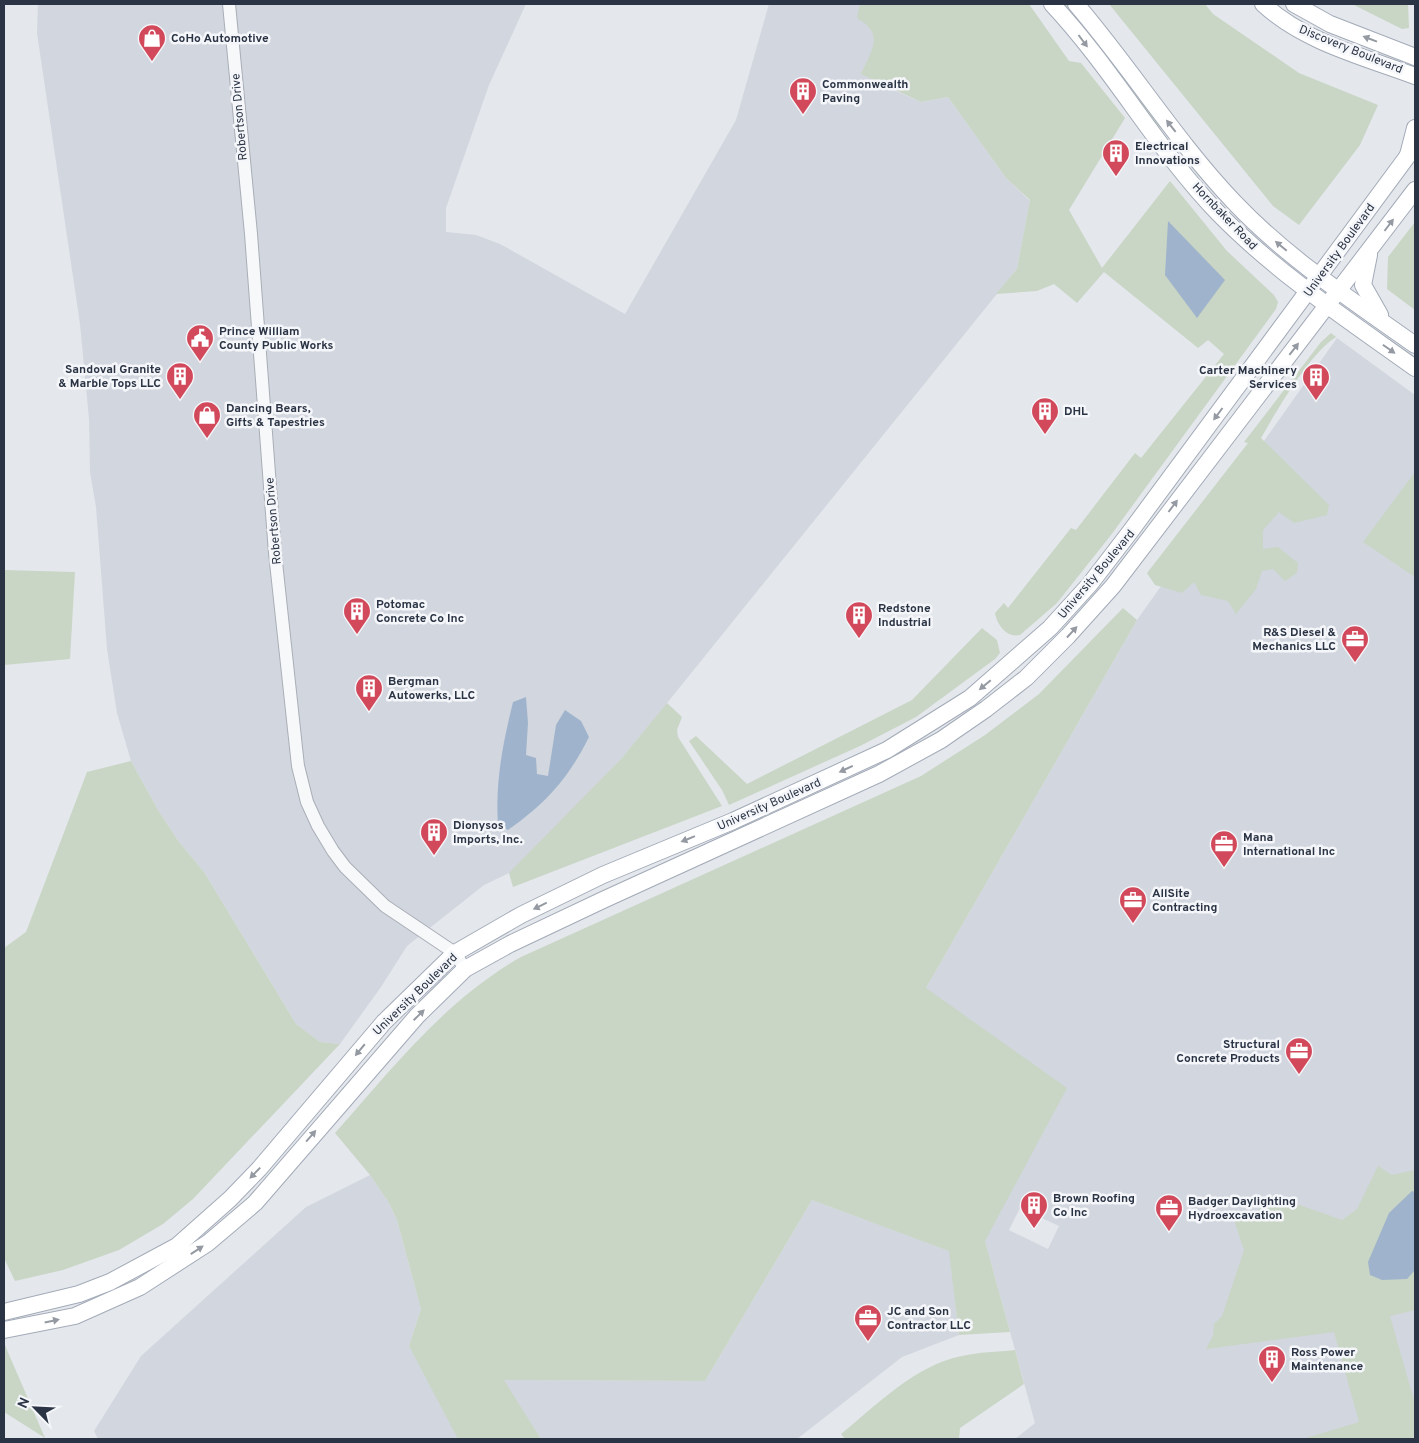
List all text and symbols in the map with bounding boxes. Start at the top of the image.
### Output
street label: Discovery Boulevard [1296,22,1405,78]
shop icon: CoHo Automotive [137,23,167,62]
place label: CoHo Automotive [171,31,269,47]
one-way arrow [1078,34,1088,48]
one-way arrow [1362,35,1377,43]
street label: Robertson Drive [228,73,252,161]
building icon: Commonwealth Paving [788,76,818,115]
place label: Commonwealth Paving [822,77,908,107]
one-way arrow [1166,120,1177,133]
building icon: Electrical Innovations [1101,138,1131,177]
place label: Electrical Innovations [1135,139,1200,169]
street label: Hornbaker Road [1188,180,1260,254]
street label: University Boulevard [1300,201,1379,300]
one-way arrow [1384,218,1394,232]
one-way arrow [1275,240,1288,251]
public building icon: Prince William County Public Works [185,323,215,362]
place label: Prince William County Public Works [219,324,334,354]
one-way arrow [1288,343,1299,356]
one-way arrow [1382,344,1396,354]
building icon: Sandoval Granite & Marble Tops LLC [165,361,195,400]
place label: Sandoval Granite & Marble Tops LLC [58,362,161,392]
building icon: Carter Machinery Services [1301,362,1331,401]
place label: Carter Machinery Services [1199,363,1297,393]
building icon: DHL [1030,396,1060,435]
shop icon: Dancing Bears, Gifts & Tapestries [192,400,222,439]
place label: Dancing Bears, Gifts & Tapestries [226,401,325,431]
place label: DHL [1064,404,1088,420]
one-way arrow [1213,407,1223,421]
street label: Robertson Drive [262,477,286,565]
one-way arrow [1168,500,1179,513]
street label: University Boulevard [1055,527,1139,623]
building icon: Potomac Concrete Co Inc [342,596,372,635]
place label: Potomac Concrete Co Inc [376,597,464,627]
building icon: Redstone Industrial [844,600,874,639]
place label: Redstone Industrial [878,601,931,631]
office icon: R&S Diesel & Mechanics LLC [1340,624,1370,663]
place label: R&S Diesel & Mechanics LLC [1252,625,1336,655]
one-way arrow [1066,627,1078,639]
building icon: Bergman Autowerks, LLC [354,673,384,712]
place label: Bergman Autowerks, LLC [388,674,475,704]
one-way arrow [979,680,992,691]
one-way arrow [839,765,853,773]
street label: University Boulevard [715,775,824,835]
building icon: Dionysos Imports, Inc. [419,817,449,856]
place label: Dionysos Imports, Inc. [453,818,523,848]
office icon: Mana International Inc [1209,829,1239,868]
place label: Mana International Inc [1243,830,1335,860]
one-way arrow [680,835,695,843]
office icon: AllSite Contracting [1118,885,1148,924]
place label: AllSite Contracting [1152,886,1217,916]
one-way arrow [533,902,547,910]
street label: University Boulevard [370,950,461,1039]
one-way arrow [413,1009,425,1021]
office icon: Structural Concrete Products [1284,1036,1314,1075]
place label: Structural Concrete Products [1176,1037,1280,1067]
one-way arrow [354,1043,366,1055]
one-way arrow [306,1130,317,1143]
one-way arrow [249,1167,261,1179]
building icon: Brown Roofing Co Inc [1019,1190,1049,1229]
place label: Brown Roofing Co Inc [1053,1191,1135,1221]
office icon: Badger Daylighting Hydroexcavation [1154,1193,1184,1232]
place label: Badger Daylighting Hydroexcavation [1188,1194,1296,1224]
one-way arrow [190,1246,203,1255]
office icon: JC and Son Contractor LLC [853,1303,883,1342]
place label: JC and Son Contractor LLC [887,1304,971,1334]
one-way arrow [44,1316,60,1324]
building icon: Ross Power Maintenance [1257,1344,1287,1383]
place label: Ross Power Maintenance [1291,1345,1364,1375]
north arrow [10,1383,60,1433]
text: N [15,1395,34,1411]

